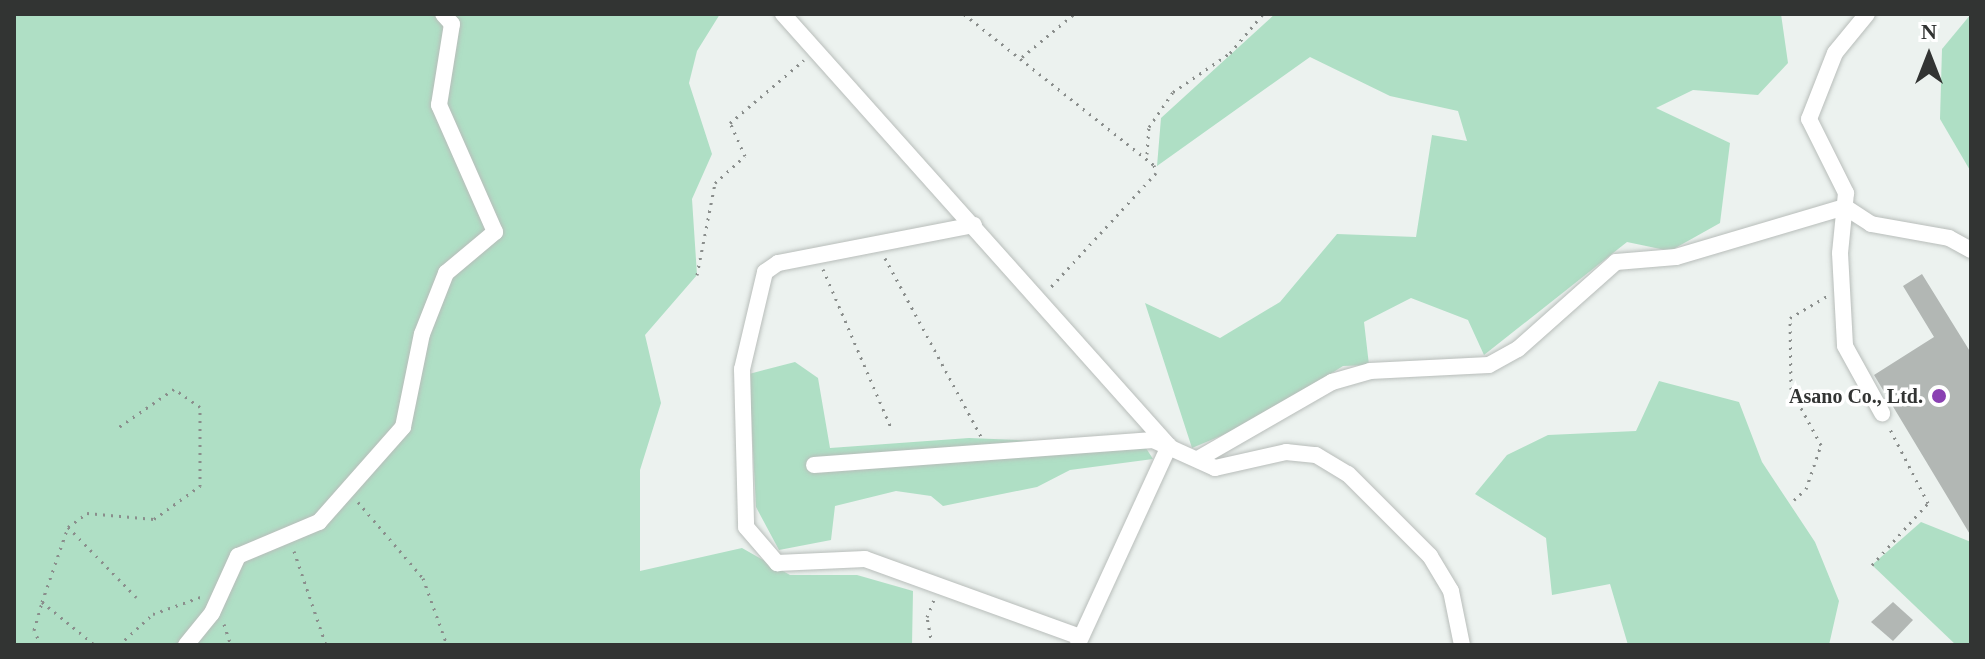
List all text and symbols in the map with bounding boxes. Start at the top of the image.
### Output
north arrow [1889,16,1969,96]
text: N [1921,19,1937,44]
place label: Asano Co., Ltd. [1789,384,1923,408]
marker: Asano Co., Ltd. [1930,387,1948,405]

